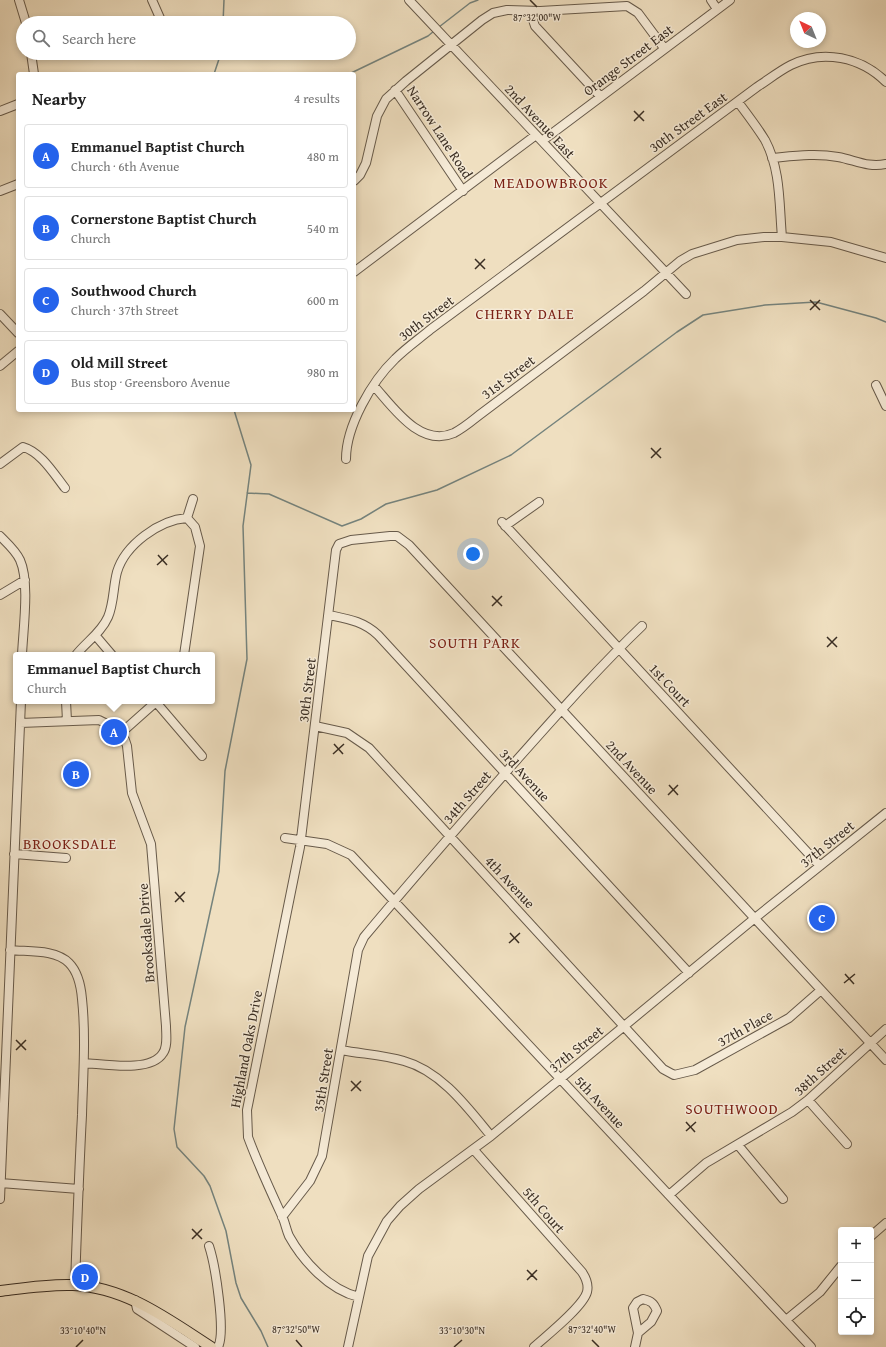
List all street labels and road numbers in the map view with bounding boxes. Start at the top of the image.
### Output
street label: Orange Street East [579,20,677,100]
street label: 2nd Avenue East [500,79,580,163]
street label: Narrow Lane Road [402,82,478,183]
street label: 30th Street East [645,87,731,157]
street label: 30th Street [394,290,458,345]
street label: 31st Street [477,350,539,404]
street label: 30th Street [293,657,321,723]
street label: 1st Court [644,659,696,711]
street label: 2nd Avenue [601,735,663,799]
street label: 3rd Avenue [495,744,555,806]
street label: 34th Street [438,766,496,828]
street label: 37th Street [796,816,859,872]
street label: 4th Avenue [480,851,540,913]
street label: Brooksdale Drive [133,882,159,983]
street label: Highland Oaks Drive [225,988,267,1109]
street label: 37th Place [714,1004,777,1051]
street label: 37th Street [545,1021,608,1077]
street label: 38th Street [789,1042,851,1100]
street label: 35th Street [308,1046,338,1114]
street label: 5th Avenue [570,1071,630,1133]
street label: 5th Court [518,1182,570,1238]

